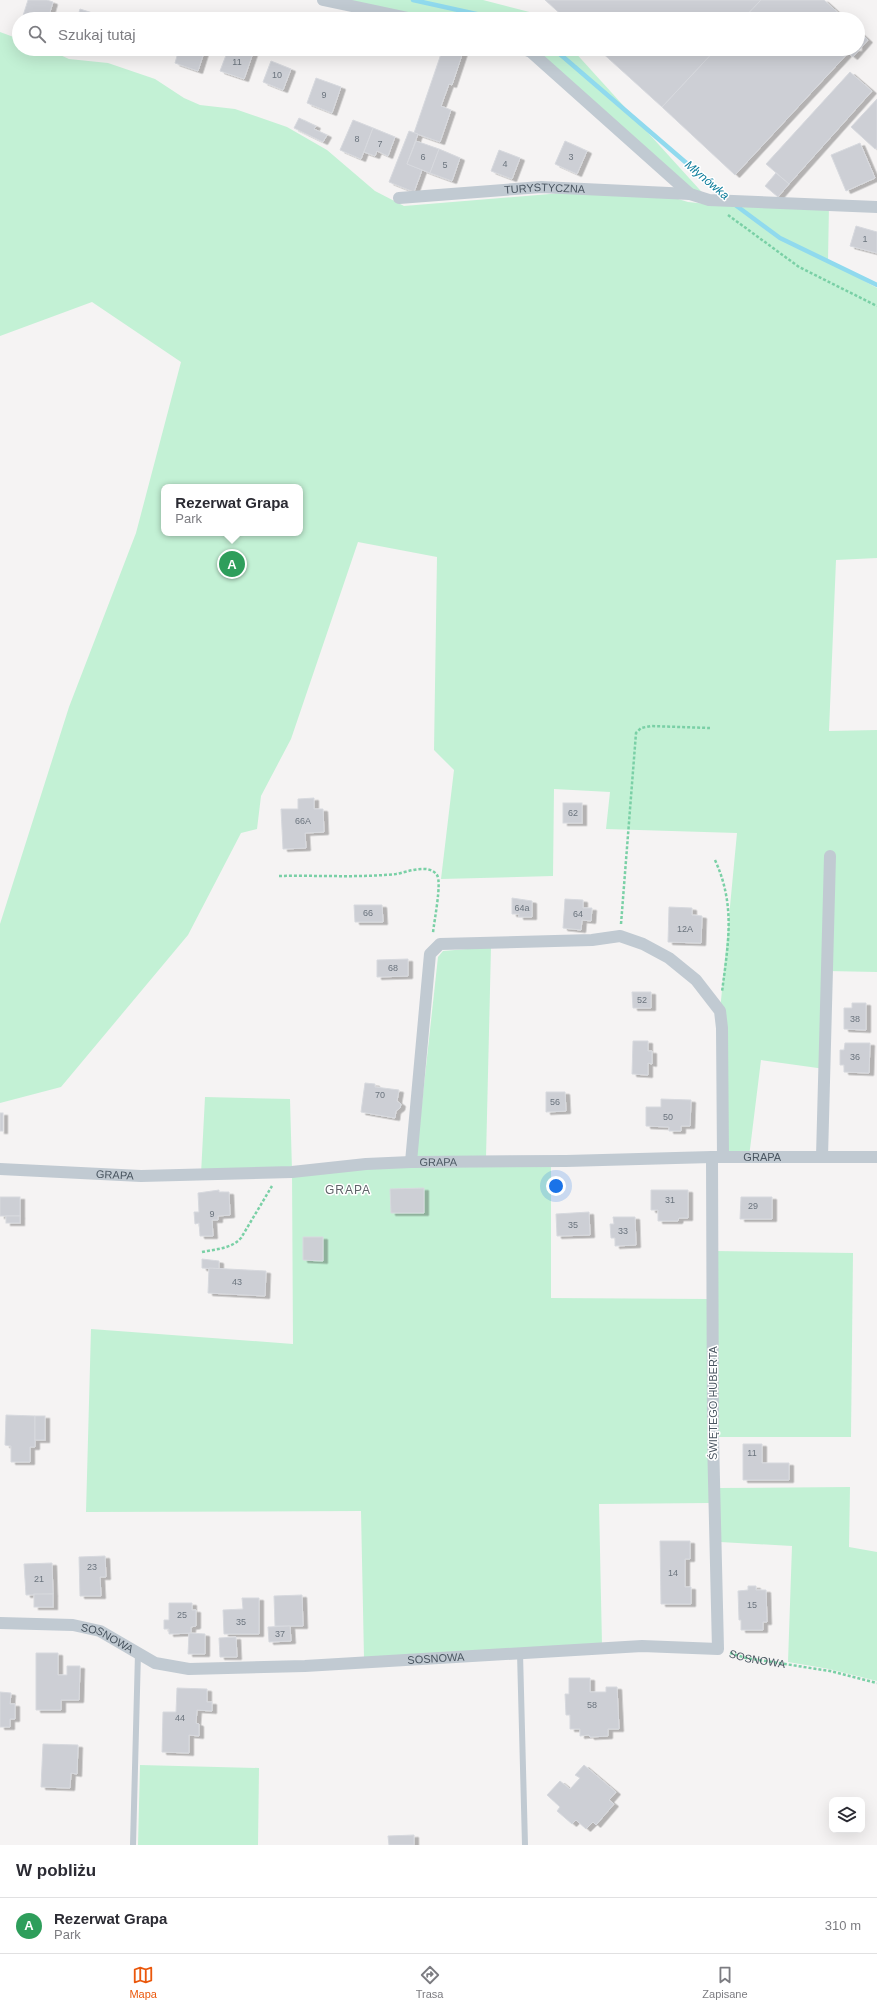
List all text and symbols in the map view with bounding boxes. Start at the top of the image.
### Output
search box [12,12,865,56]
icon: search [26,23,48,45]
text: Szukaj tutaj [58,26,136,43]
house number: 11 [232,57,242,67]
house number: 10 [272,70,282,80]
house number: 9 [321,90,327,100]
house number: 8 [354,134,360,144]
house number: 7 [377,139,383,149]
house number: 6 [420,152,426,162]
house number: 3 [568,152,574,162]
water label: Młynówka [682,157,732,203]
house number: 4 [502,159,508,169]
house number: 5 [442,160,448,170]
street label: TURYSTYCZNA [504,181,586,196]
house number: 1 [862,234,868,244]
popup [161,484,303,536]
text: Rezerwat Grapa [175,494,289,511]
text: Park [175,511,202,526]
pin: A [219,549,245,579]
house number: 62 [568,808,578,818]
house number: 66A [295,816,311,826]
house number: 64a [514,903,530,913]
house number: 66 [363,908,373,918]
house number: 64 [573,909,583,919]
house number: 12A [677,924,693,934]
house number: 68 [388,963,398,973]
house number: 52 [637,995,647,1005]
house number: 38 [850,1014,860,1024]
house number: 36 [850,1052,860,1062]
house number: 70 [375,1090,385,1100]
house number: 56 [550,1097,560,1107]
house number: 50 [663,1112,673,1122]
street label: GRAPA [743,1151,782,1163]
street label: GRAPA [419,1156,458,1168]
street label: GRAPA [96,1168,135,1182]
your location [546,1176,566,1196]
district label: GRAPA [325,1183,371,1197]
house number: 31 [665,1195,675,1205]
house number: 29 [748,1201,758,1211]
house number: 9 [209,1209,215,1219]
house number: 35 [568,1220,578,1230]
house number: 33 [618,1226,628,1236]
house number: 43 [232,1277,242,1287]
street label: ŚWIĘTEGO HUBERTA [707,1345,719,1460]
house number: 11 [747,1448,757,1458]
house number: 23 [87,1562,97,1572]
house number: 14 [668,1568,678,1578]
house number: 21 [34,1574,44,1584]
house number: 15 [747,1600,757,1610]
house number: 25 [177,1610,187,1620]
house number: 35 [236,1617,246,1627]
street label: SOSNOWA [80,1621,136,1656]
house number: 37 [275,1629,285,1639]
street label: SOSNOWA [728,1647,787,1670]
street label: SOSNOWA [407,1651,465,1666]
house number: 58 [587,1700,597,1710]
house number: 44 [175,1713,185,1723]
map controls [829,1797,865,1833]
button: layers [829,1797,865,1833]
text: W pobliżu [16,1861,96,1880]
text: Rezerwat Grapa [54,1910,167,1927]
text: A [24,1918,34,1933]
text: 310 m [825,1918,861,1933]
text: Park [54,1927,81,1942]
tab: Mapa [129,1964,157,2000]
tab: Trasa [416,1964,443,2000]
tab: Zapisane [702,1964,748,2000]

